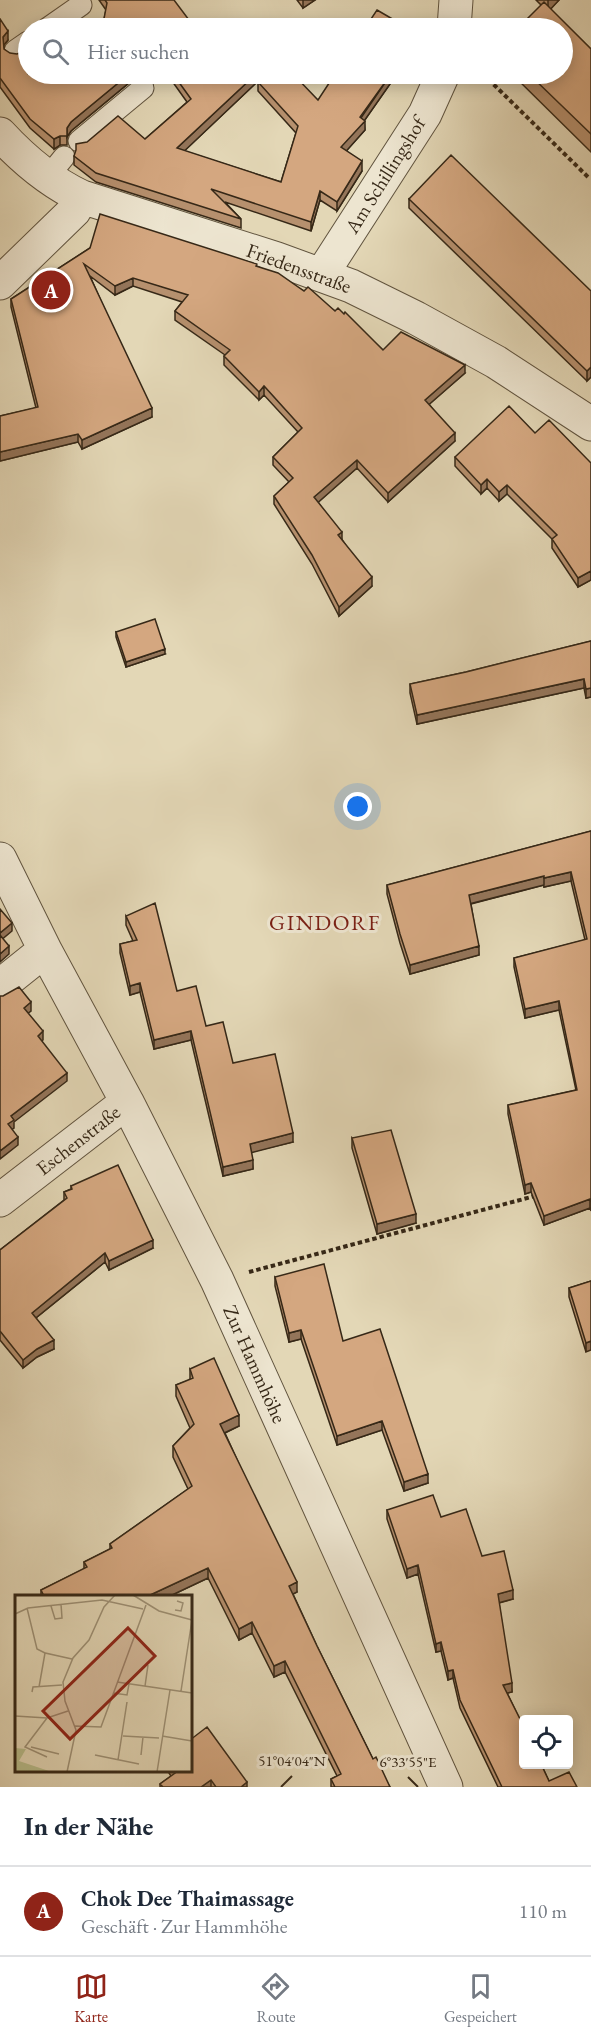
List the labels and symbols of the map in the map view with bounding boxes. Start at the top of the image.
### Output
street label: Am Schillingshof [338,110,433,239]
street label: Friedensstraße [243,237,355,299]
pin: A [32,268,70,312]
your location [343,792,372,821]
district label: GINDORF [269,908,381,937]
street label: Eschenstraße [31,1099,125,1181]
street label: Zur Hammhöhe [217,1301,293,1427]
inset map [15,1595,192,1772]
text: 51°04'04"N [258,1751,326,1770]
text: 6°33'55"E [380,1752,437,1771]

